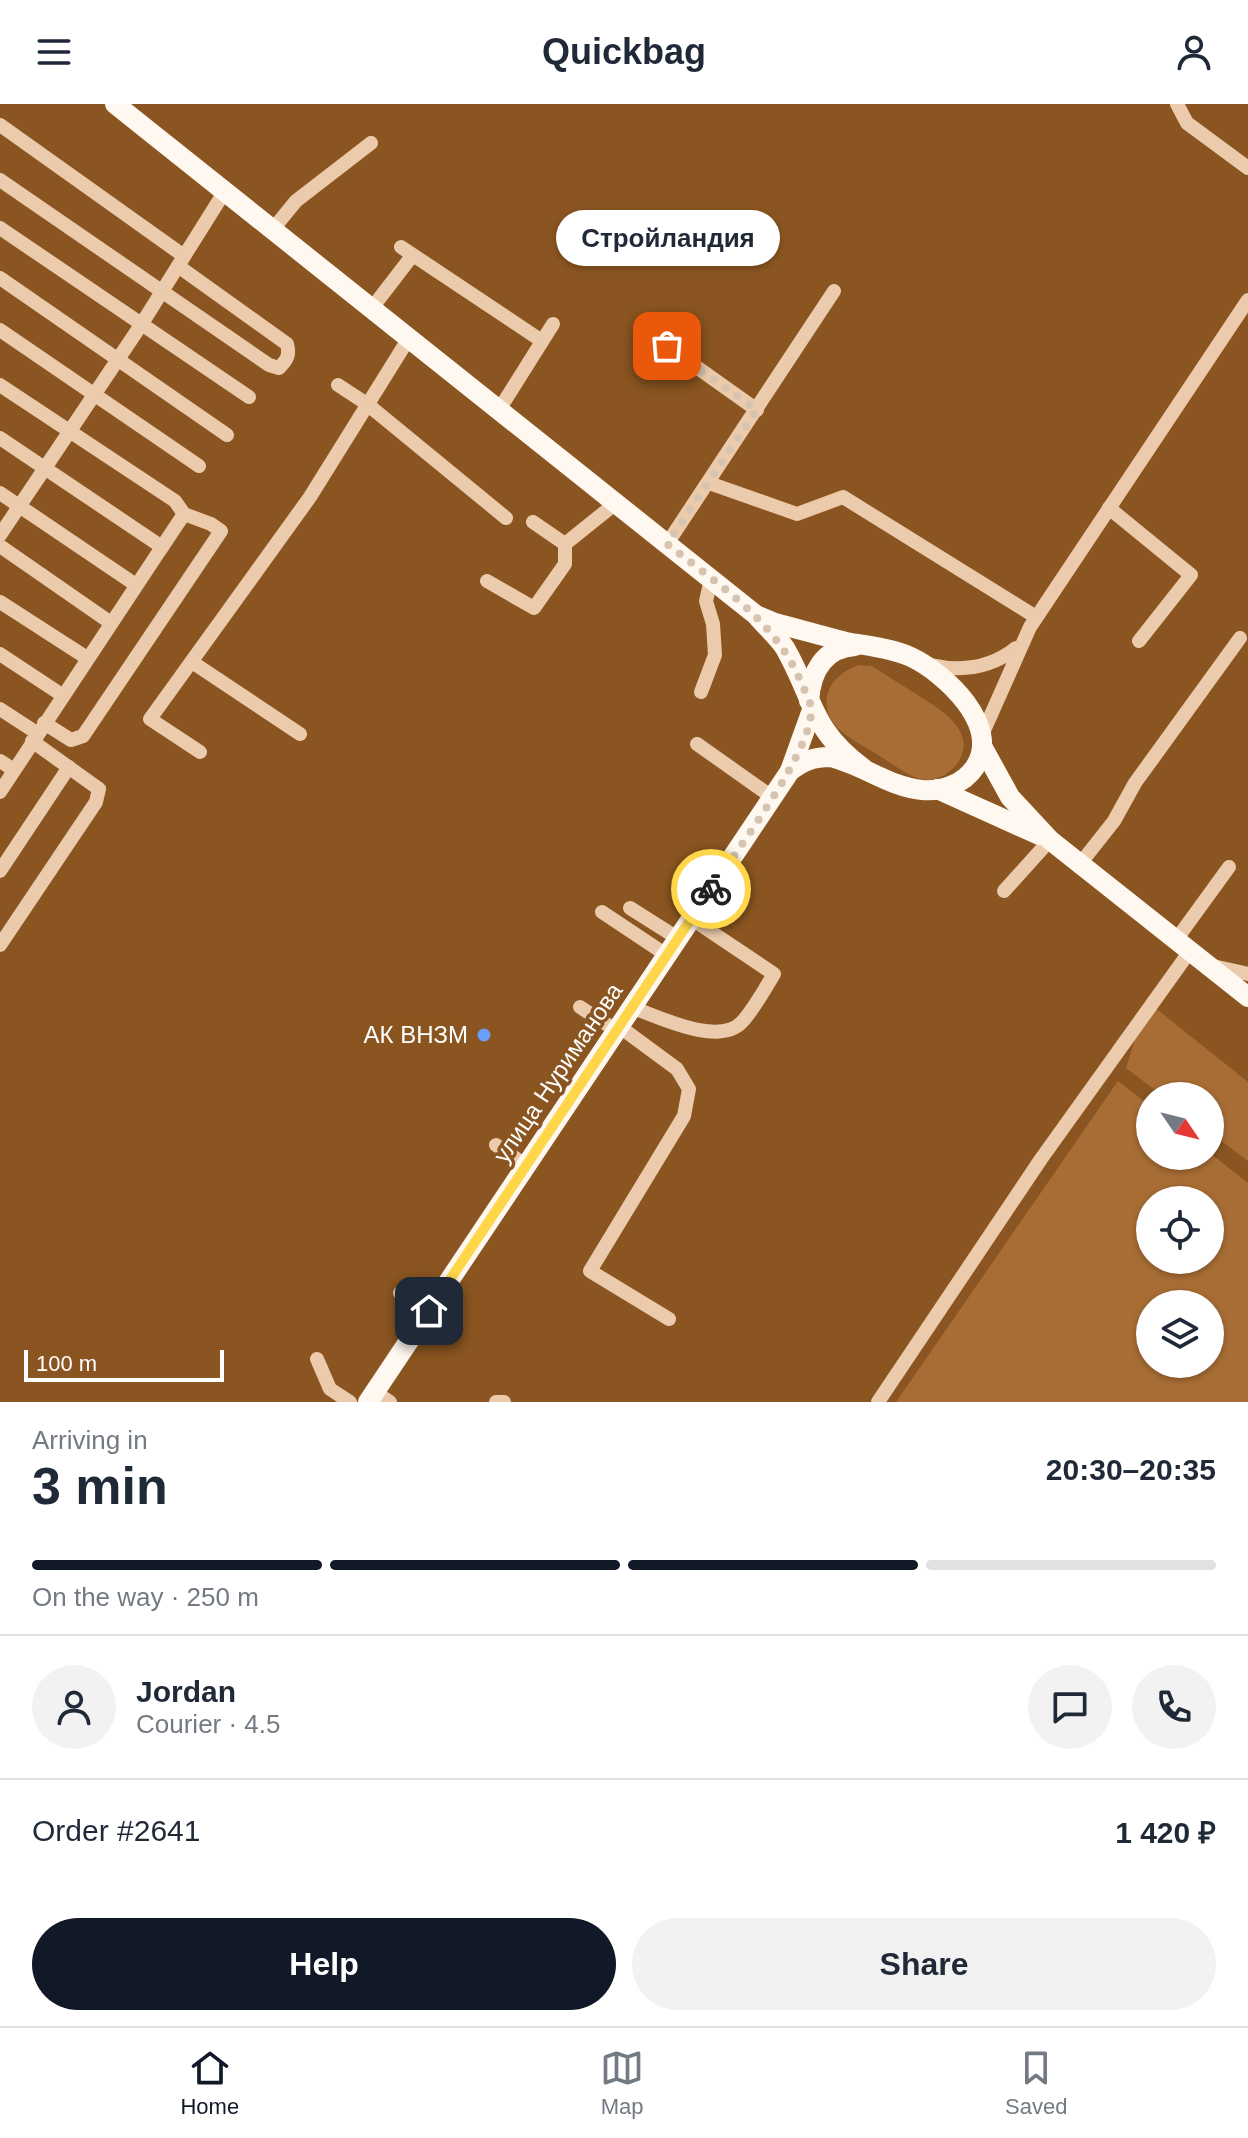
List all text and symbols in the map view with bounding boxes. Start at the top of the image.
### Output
icon: menu [32,30,76,74]
icon: person [1172,30,1216,74]
text: Quickbag [542,31,706,72]
callout: Стройландия [555,210,779,266]
text: Стройландия [581,223,755,253]
pin [633,312,701,380]
icon: bag [645,324,689,368]
courier [671,849,751,929]
icon: bike [689,867,733,911]
street label: улица Нуриманова [487,977,628,1168]
place label: АК ВНЗМ [364,1021,468,1048]
marker: АК ВНЗМ [475,1026,493,1044]
north arrow [1136,1082,1224,1170]
map controls [1136,1082,1224,1378]
button: locate [1136,1186,1224,1274]
pin [395,1277,463,1345]
icon: home [407,1289,451,1333]
button: layers [1136,1290,1224,1378]
scale bar [24,1346,224,1382]
text: 100 m [36,1351,97,1376]
text: Arriving in [32,1425,148,1455]
text: 20:30–20:35 [1046,1453,1216,1486]
text: 3 min [32,1457,168,1515]
text: On the way · 250 m [32,1582,259,1612]
button: person [32,1665,116,1749]
button: chat [1028,1665,1112,1749]
button: phone [1132,1665,1216,1749]
text: Jordan [136,1675,236,1708]
text: Courier · 4.5 [136,1709,281,1739]
text: Order #2641 [32,1814,200,1847]
text: 1 420 ₽ [1115,1816,1216,1849]
button: Help [32,1918,616,2010]
button: Share [632,1918,1216,2010]
tab: Home [180,2046,239,2120]
tab: Map [600,2046,644,2120]
tab: Saved [1005,2046,1068,2120]

